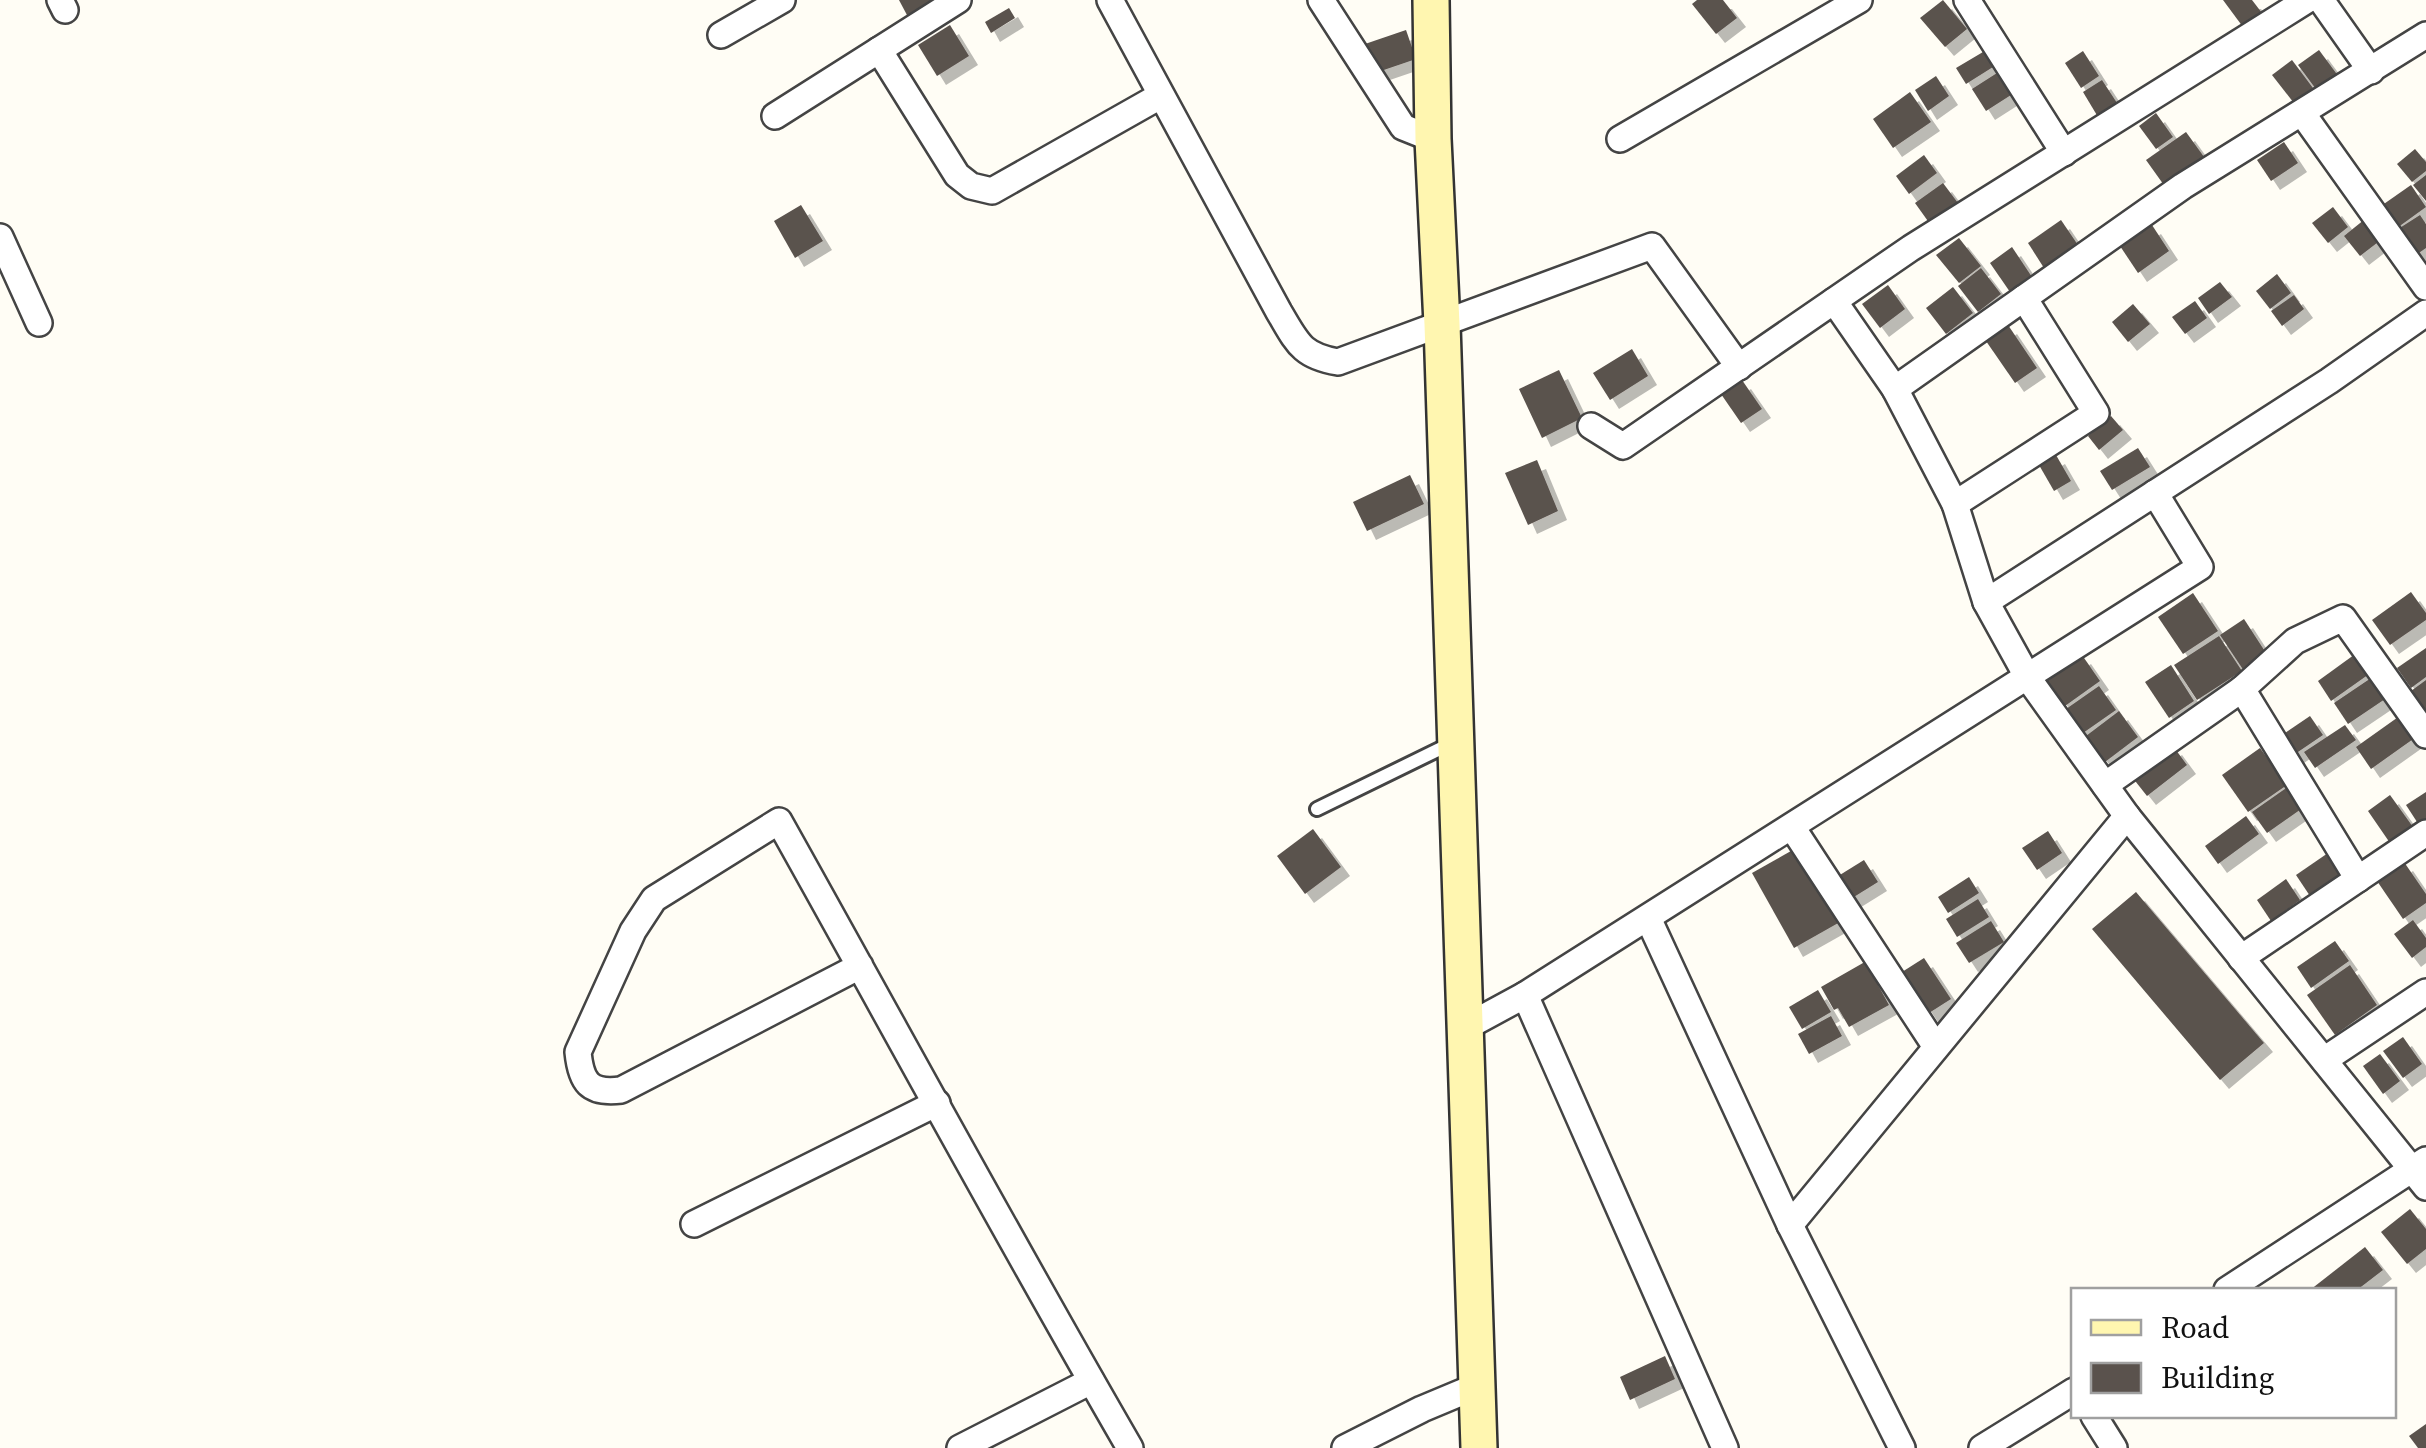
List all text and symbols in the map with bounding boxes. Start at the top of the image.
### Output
legend [2071,1288,2396,1418]
text: Road [2161,1307,2229,1348]
text: Building [2161,1357,2274,1398]

